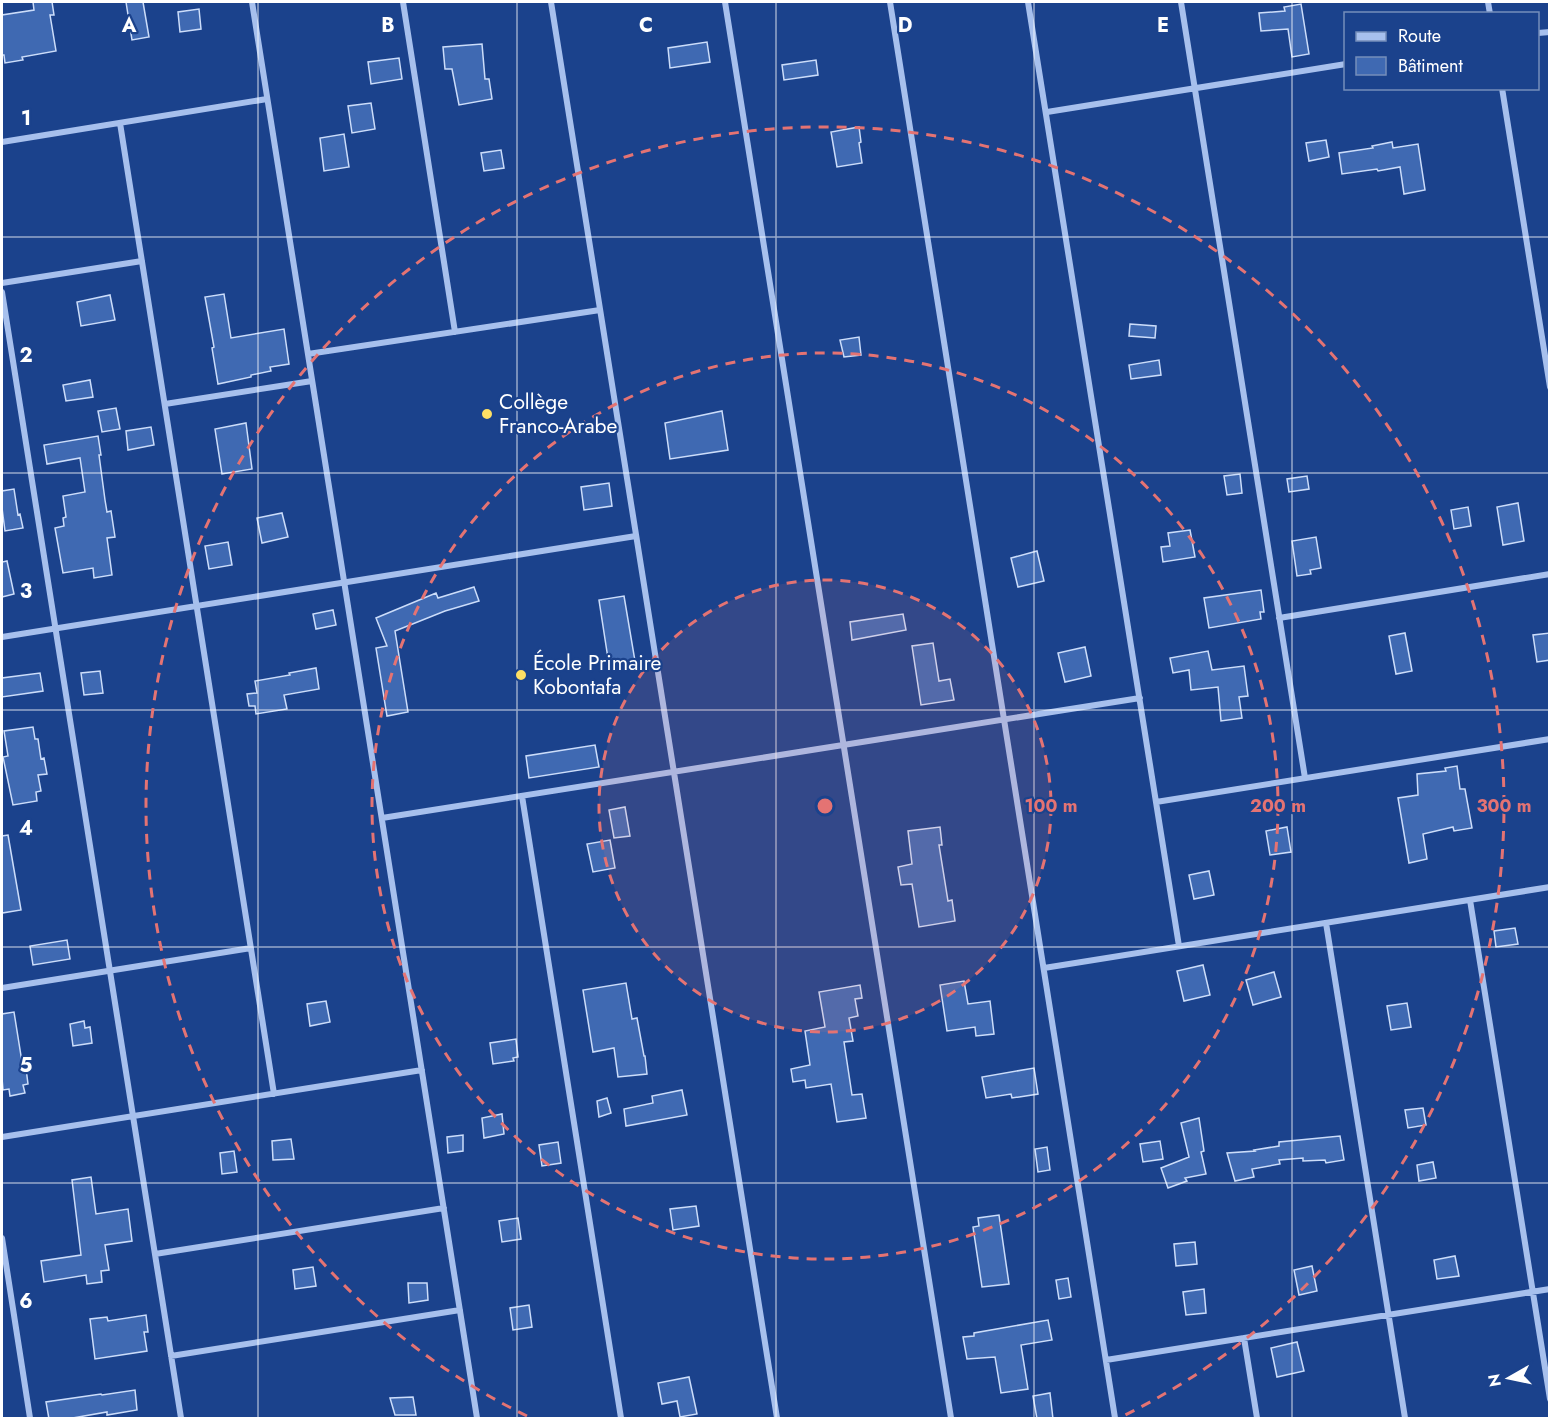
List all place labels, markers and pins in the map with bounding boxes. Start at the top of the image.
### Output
place label: Collège Franco-Arabe [499,387,617,441]
marker: Collège Franco-Arabe [480,407,494,421]
place label: École Primaire Kobontafa [533,648,662,702]
marker: École Primaire Kobontafa [514,668,528,682]
centre of rings [815,796,835,816]

